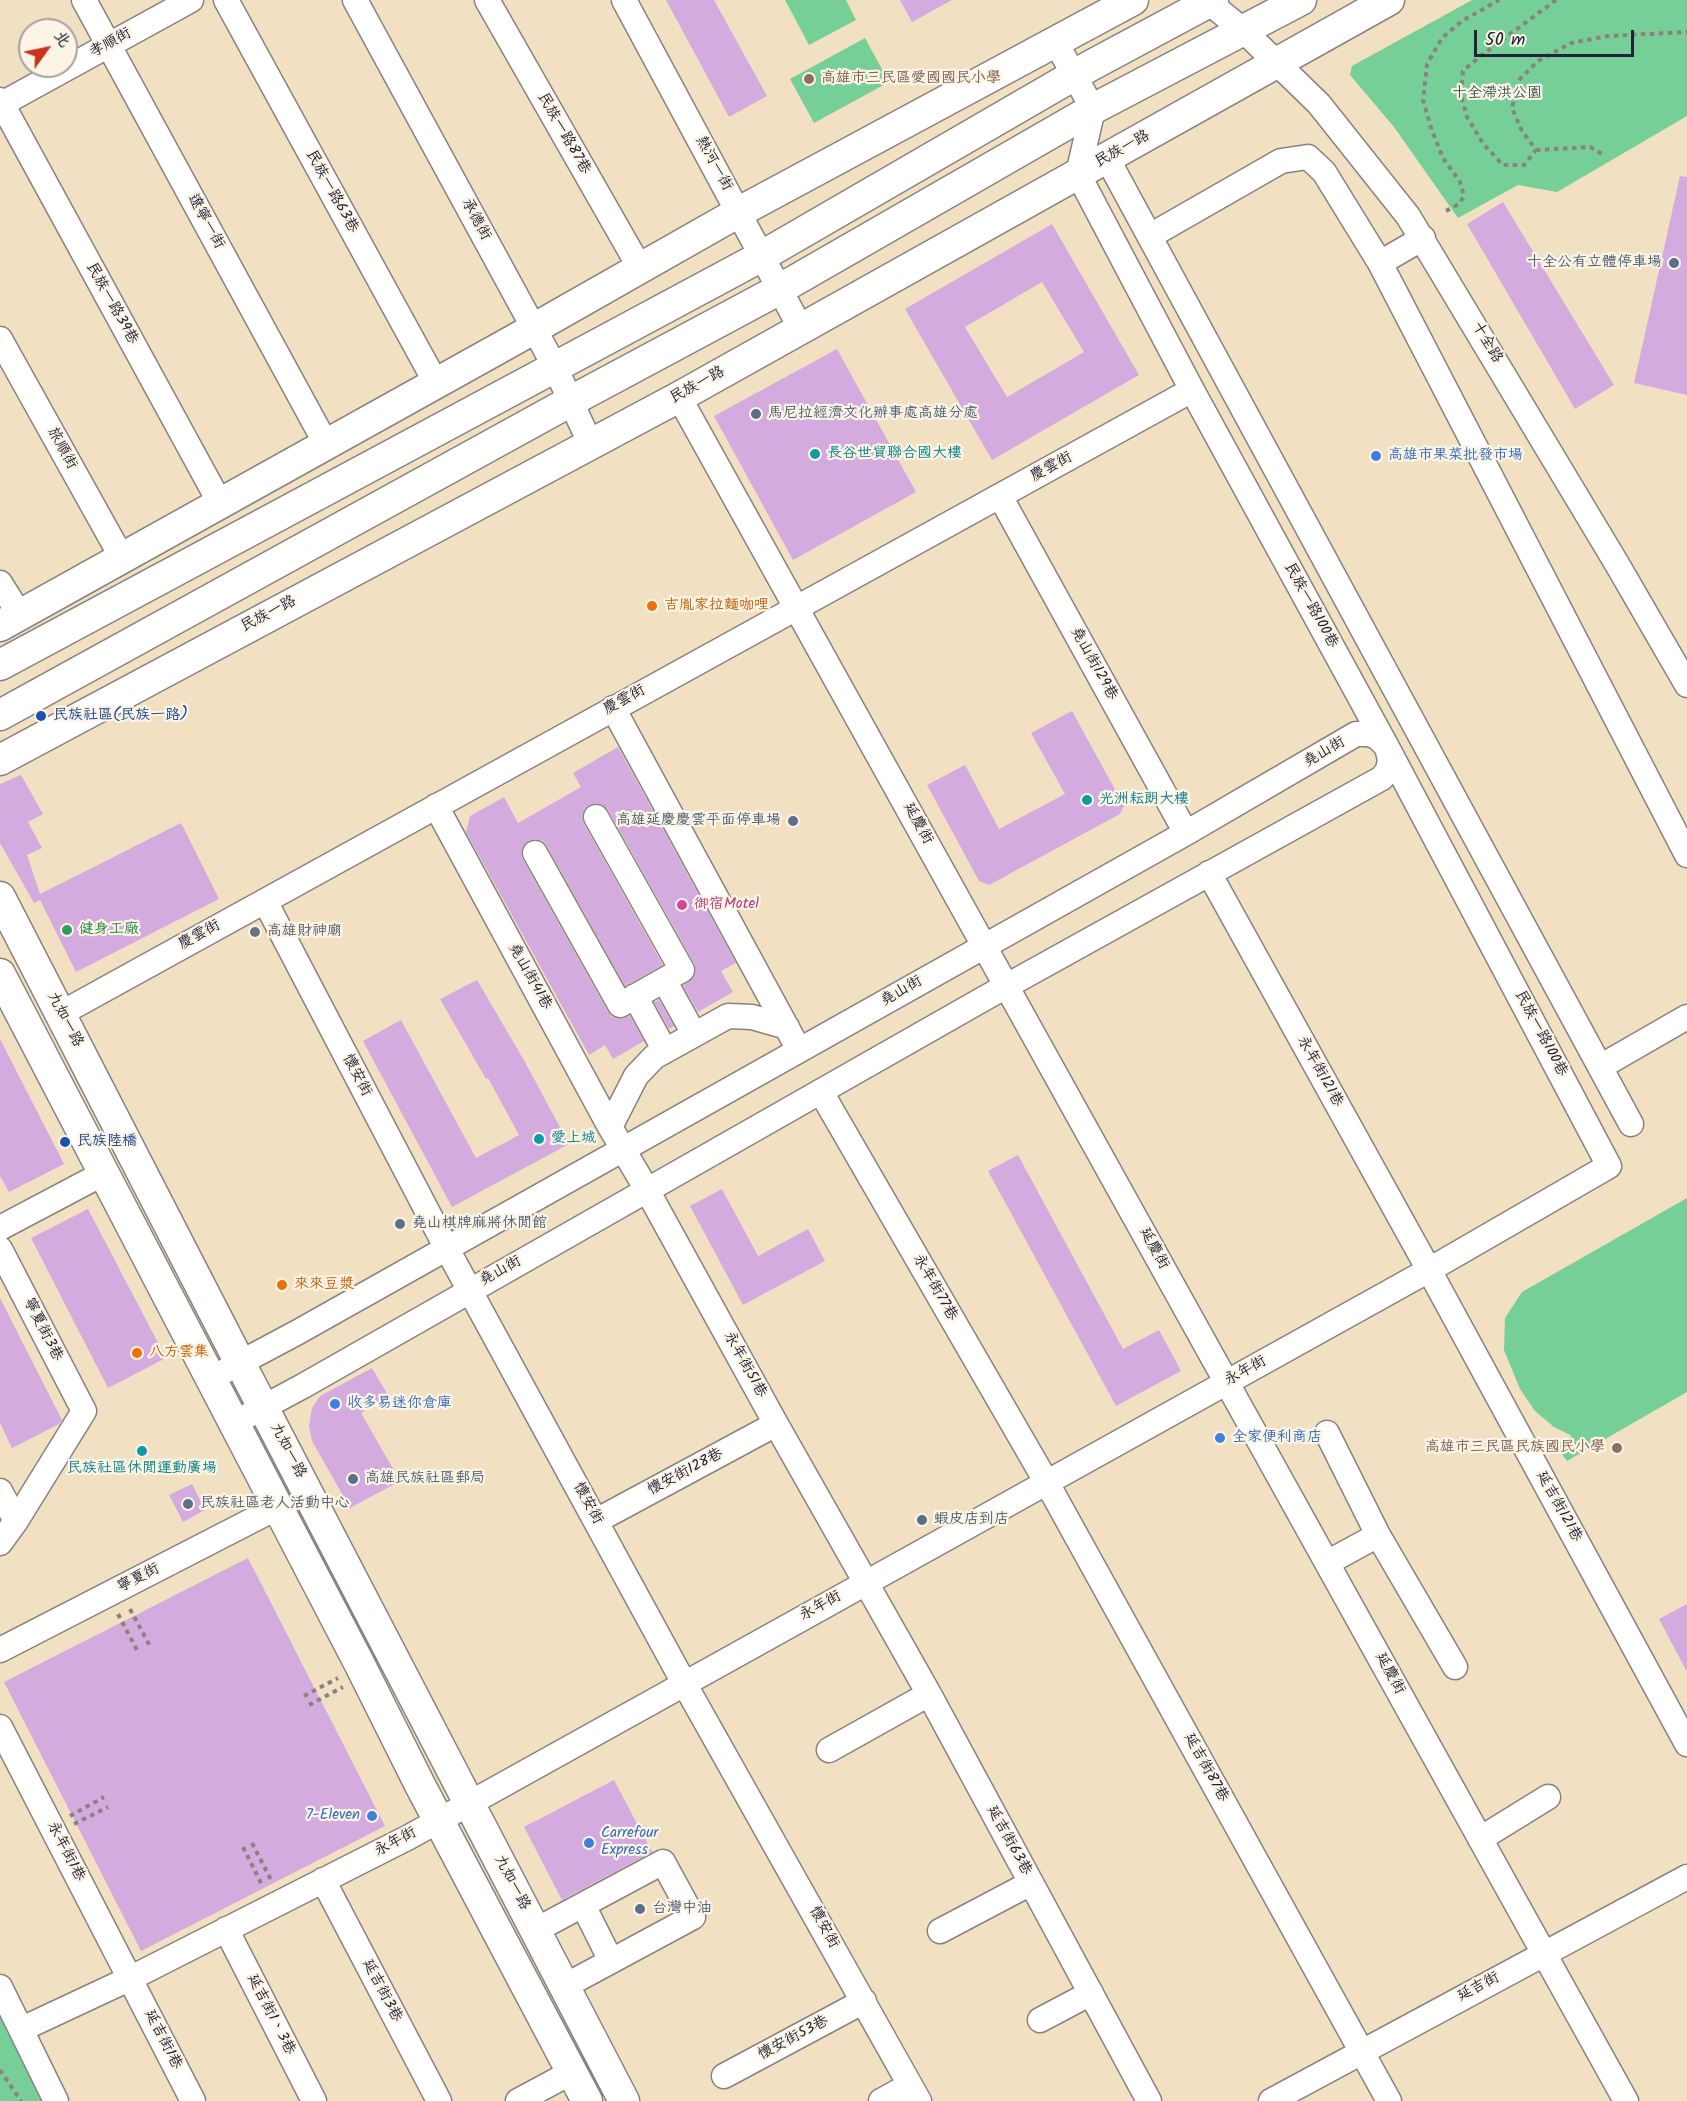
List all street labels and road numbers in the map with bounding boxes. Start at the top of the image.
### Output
street label: 孝順街 [87,25,135,63]
street label: 民族一路87巷 [532,90,594,178]
street label: 民族一路 [1092,128,1154,172]
street label: 熱河一街 [691,133,735,195]
street label: 民族一路63巷 [301,147,361,237]
street label: 遼寧一街 [183,191,227,253]
street label: 承德街 [456,196,494,244]
street label: 民族一路39巷 [81,260,141,348]
street label: 十全路 [1467,319,1505,367]
street label: 民族一路 [667,364,729,408]
street label: 旅順街 [42,425,80,473]
street label: 慶雲街 [1028,449,1076,487]
street label: 民族一路100巷 [1279,560,1341,652]
street label: 民族一路 [238,593,300,637]
street label: 堯山街129巷 [1066,624,1120,704]
street label: 慶雲街 [601,682,649,720]
street label: 堯山街 [1301,734,1349,772]
street label: 延慶街 [898,800,936,848]
street label: 慶雲街 [176,917,224,955]
street label: 堯山街41巷 [503,941,555,1013]
street label: 堯山街 [878,973,926,1011]
street label: 民族一路100巷 [1510,988,1570,1080]
street label: 九如一路 [42,989,86,1051]
street label: 永年街121巷 [1292,1033,1346,1111]
street label: 懷安街 [337,1052,375,1100]
street label: 延慶街 [1134,1225,1172,1273]
street label: 永年街77巷 [908,1252,960,1324]
street label: 堯山街 [477,1253,525,1291]
street label: 寧夏街3巷 [18,1295,66,1365]
street label: 永年街51巷 [718,1329,770,1401]
street label: 永年街 [1222,1353,1270,1391]
street label: 九如一路 [265,1420,309,1482]
street label: 懷安街128巷 [645,1446,727,1500]
street label: 延吉街121巷 [1531,1468,1585,1546]
street label: 懷安街 [568,1480,606,1528]
street label: 寧夏街 [115,1561,163,1597]
street label: 永年街 [797,1588,845,1626]
street label: 延慶街 [1370,1650,1408,1698]
street label: 延吉街87巷 [1179,1730,1231,1806]
street label: 延吉街63巷 [981,1803,1035,1879]
street label: 永年街1巷 [42,1819,88,1885]
street label: 永年街 [372,1824,420,1862]
street label: 九如一路 [489,1852,533,1914]
street label: 懷安街 [804,1904,842,1952]
street label: 延吉街3巷 [357,1957,405,2025]
street label: 延吉街 [1455,1969,1503,2007]
street label: 延吉街1、3巷 [242,1972,298,2058]
street label: 延吉街1巷 [139,2007,185,2073]
street label: 懷安街53巷 [756,2013,832,2065]

